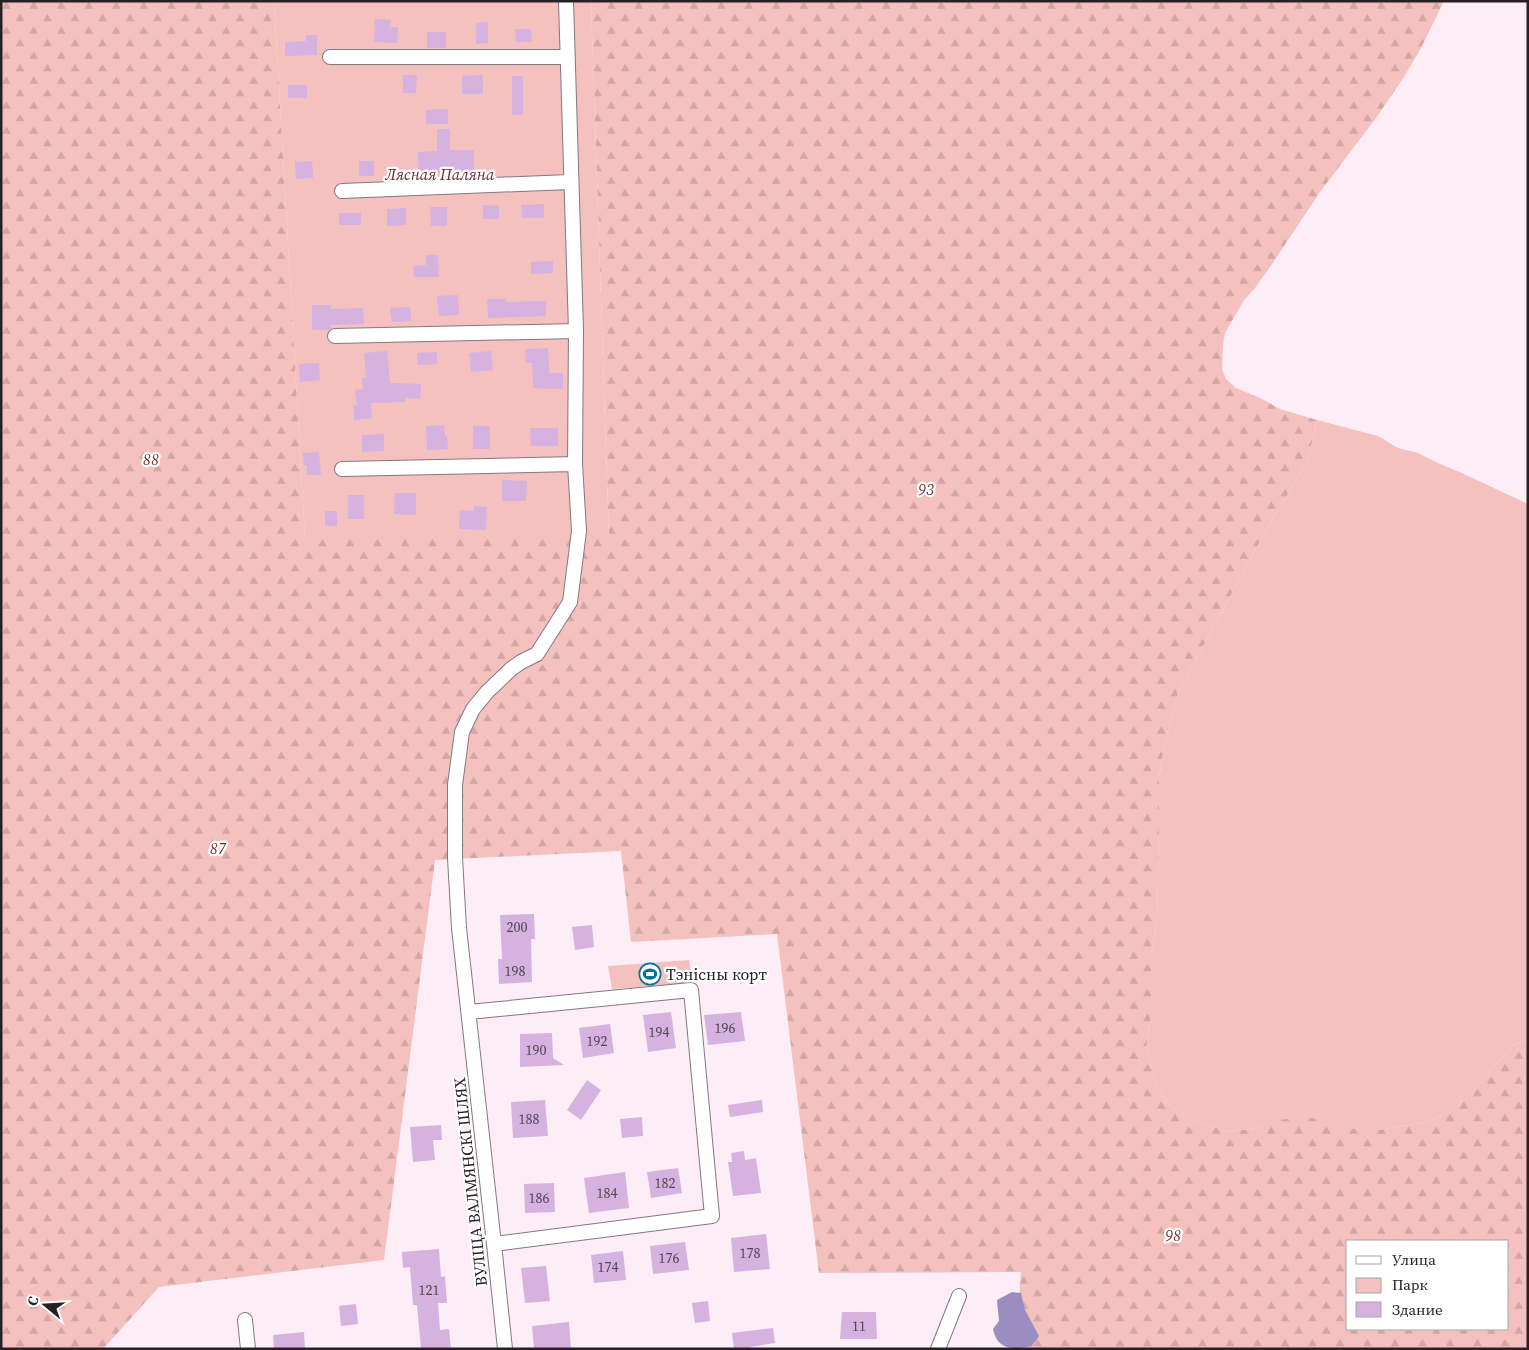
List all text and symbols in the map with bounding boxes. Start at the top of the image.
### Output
park label: Лясная Паляна [385,163,495,185]
park label: 88 [143,448,159,470]
park label: 93 [918,478,934,500]
park label: 87 [210,837,227,859]
house number: 200 [507,917,528,937]
house number: 198 [505,961,526,981]
sports icon: Тэнісны корт [638,962,662,986]
place label: Тэнісны корт [666,963,767,985]
house number: 196 [715,1018,736,1038]
house number: 194 [649,1022,670,1042]
house number: 192 [587,1031,608,1051]
house number: 190 [526,1040,547,1060]
street label: ВУЛІЦА ВАЛМЯНСКІ ШЛЯХ [448,1076,492,1287]
house number: 188 [519,1109,540,1129]
house number: 182 [655,1173,676,1193]
house number: 184 [597,1183,618,1203]
house number: 186 [529,1188,550,1208]
park label: 98 [1165,1224,1181,1246]
legend [1346,1240,1509,1330]
house number: 178 [740,1243,761,1263]
house number: 176 [659,1248,680,1268]
text: Улица [1392,1249,1436,1270]
house number: 174 [598,1257,619,1277]
text: Парк [1392,1274,1428,1295]
north arrow [20,1280,70,1330]
house number: 121 [419,1280,440,1300]
text: С [22,1293,44,1308]
text: Здание [1392,1299,1443,1320]
house number: 11 [852,1316,866,1336]

